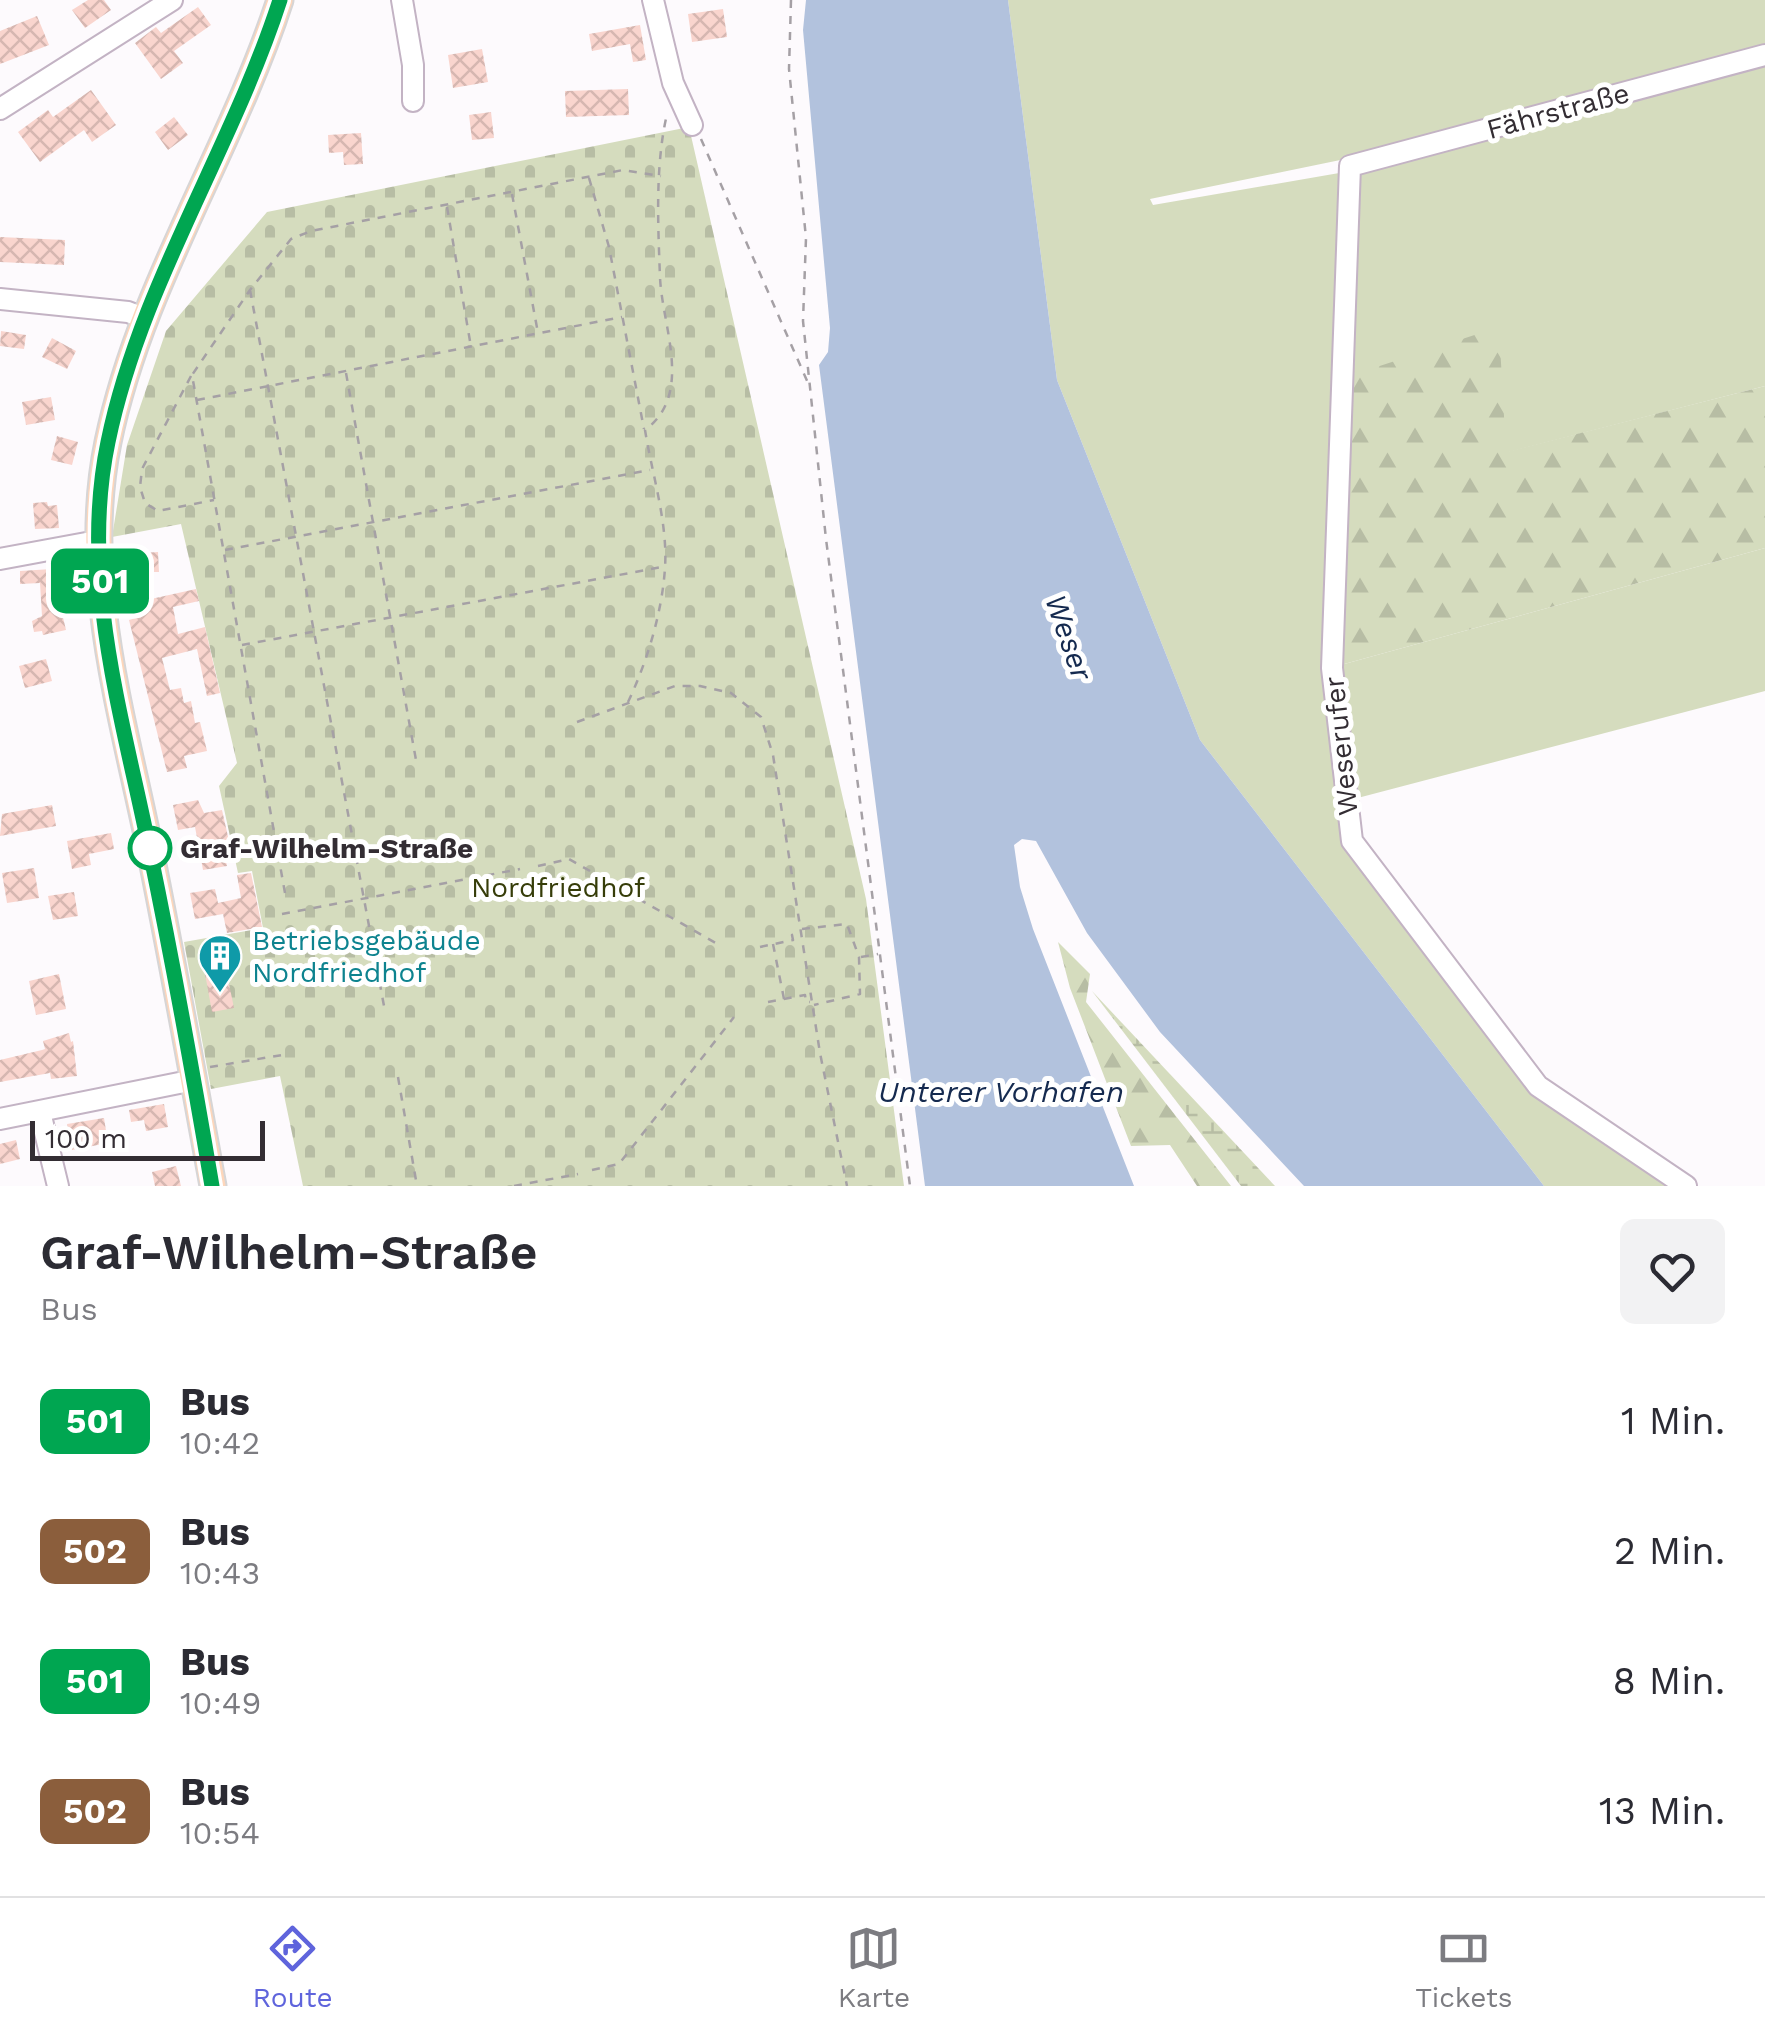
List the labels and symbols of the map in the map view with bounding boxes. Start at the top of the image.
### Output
street label: Fährstraße [1483,76,1633,146]
line badge: 501 [42,548,158,614]
water label: Weser [1038,590,1100,686]
street label: Weserufer [1317,675,1365,817]
marker: Graf-Wilhelm-Straße [129,827,171,869]
place label: Graf-Wilhelm-Straße [180,832,473,865]
park label: Nordfriedhof [471,871,645,904]
place label: Betriebsgebäude Nordfriedhof [252,924,481,989]
building icon: Betriebsgebäude Nordfriedhof [197,933,243,994]
water label: Unterer Vorhafen [878,1074,1124,1109]
scale bar [30,1116,265,1160]

